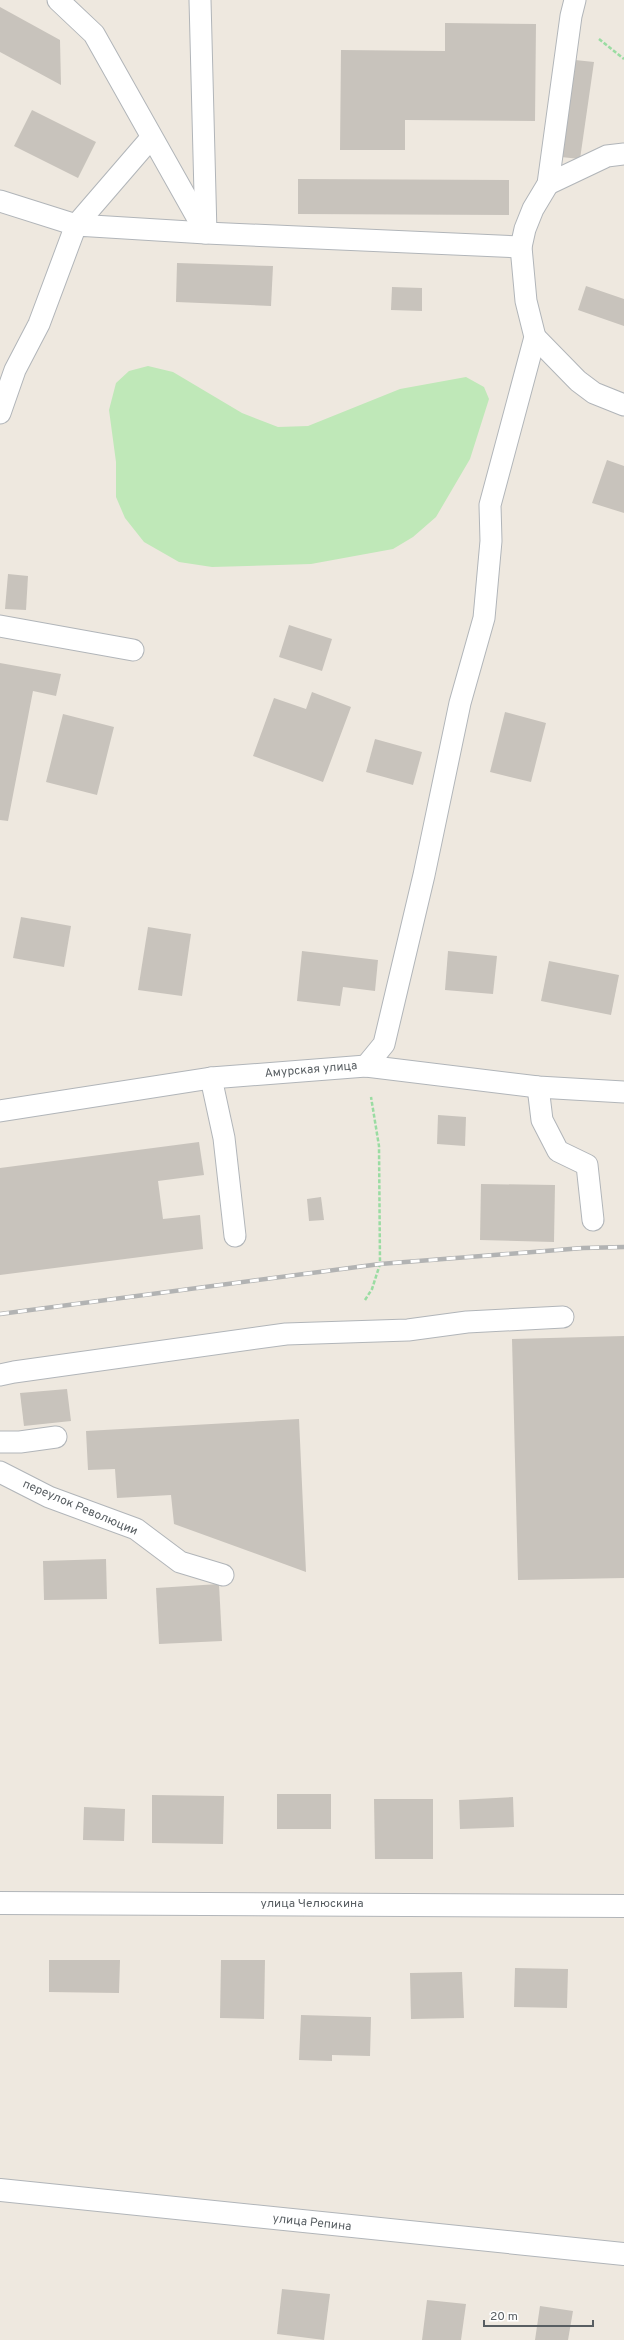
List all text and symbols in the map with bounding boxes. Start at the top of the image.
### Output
street label: Амурская улица [264,1058,358,1082]
street label: переулок Революции [20,1476,140,1540]
street label: улица Челюскина [260,1896,364,1912]
street label: улица Репина [272,2211,352,2235]
scale bar [484,2302,593,2328]
text: 20 m [490,2309,518,2325]

